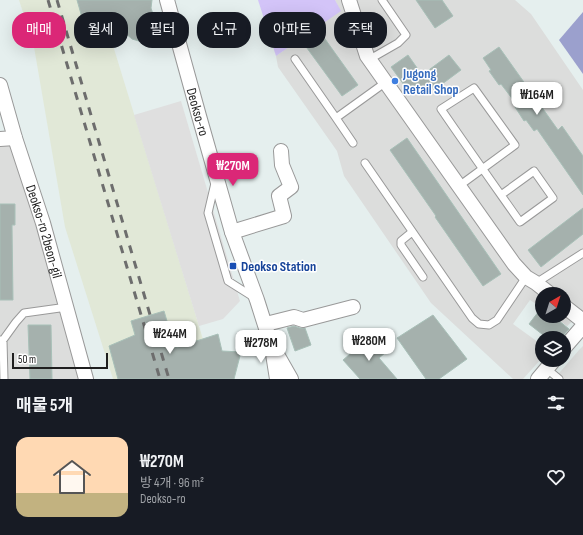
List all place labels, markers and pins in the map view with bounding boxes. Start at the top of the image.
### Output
place label: Jugong Retail Shop [402,65,459,98]
marker: Jugong Retail Shop [390,76,400,86]
pin: ₩164M [509,82,565,116]
pin: ₩270M [205,153,261,187]
place label: Deokso Station [241,258,316,275]
marker: Deokso Station [228,261,238,271]
pin: ₩244M [142,321,198,355]
pin: ₩280M [341,328,397,362]
pin: ₩278M [233,330,289,364]

